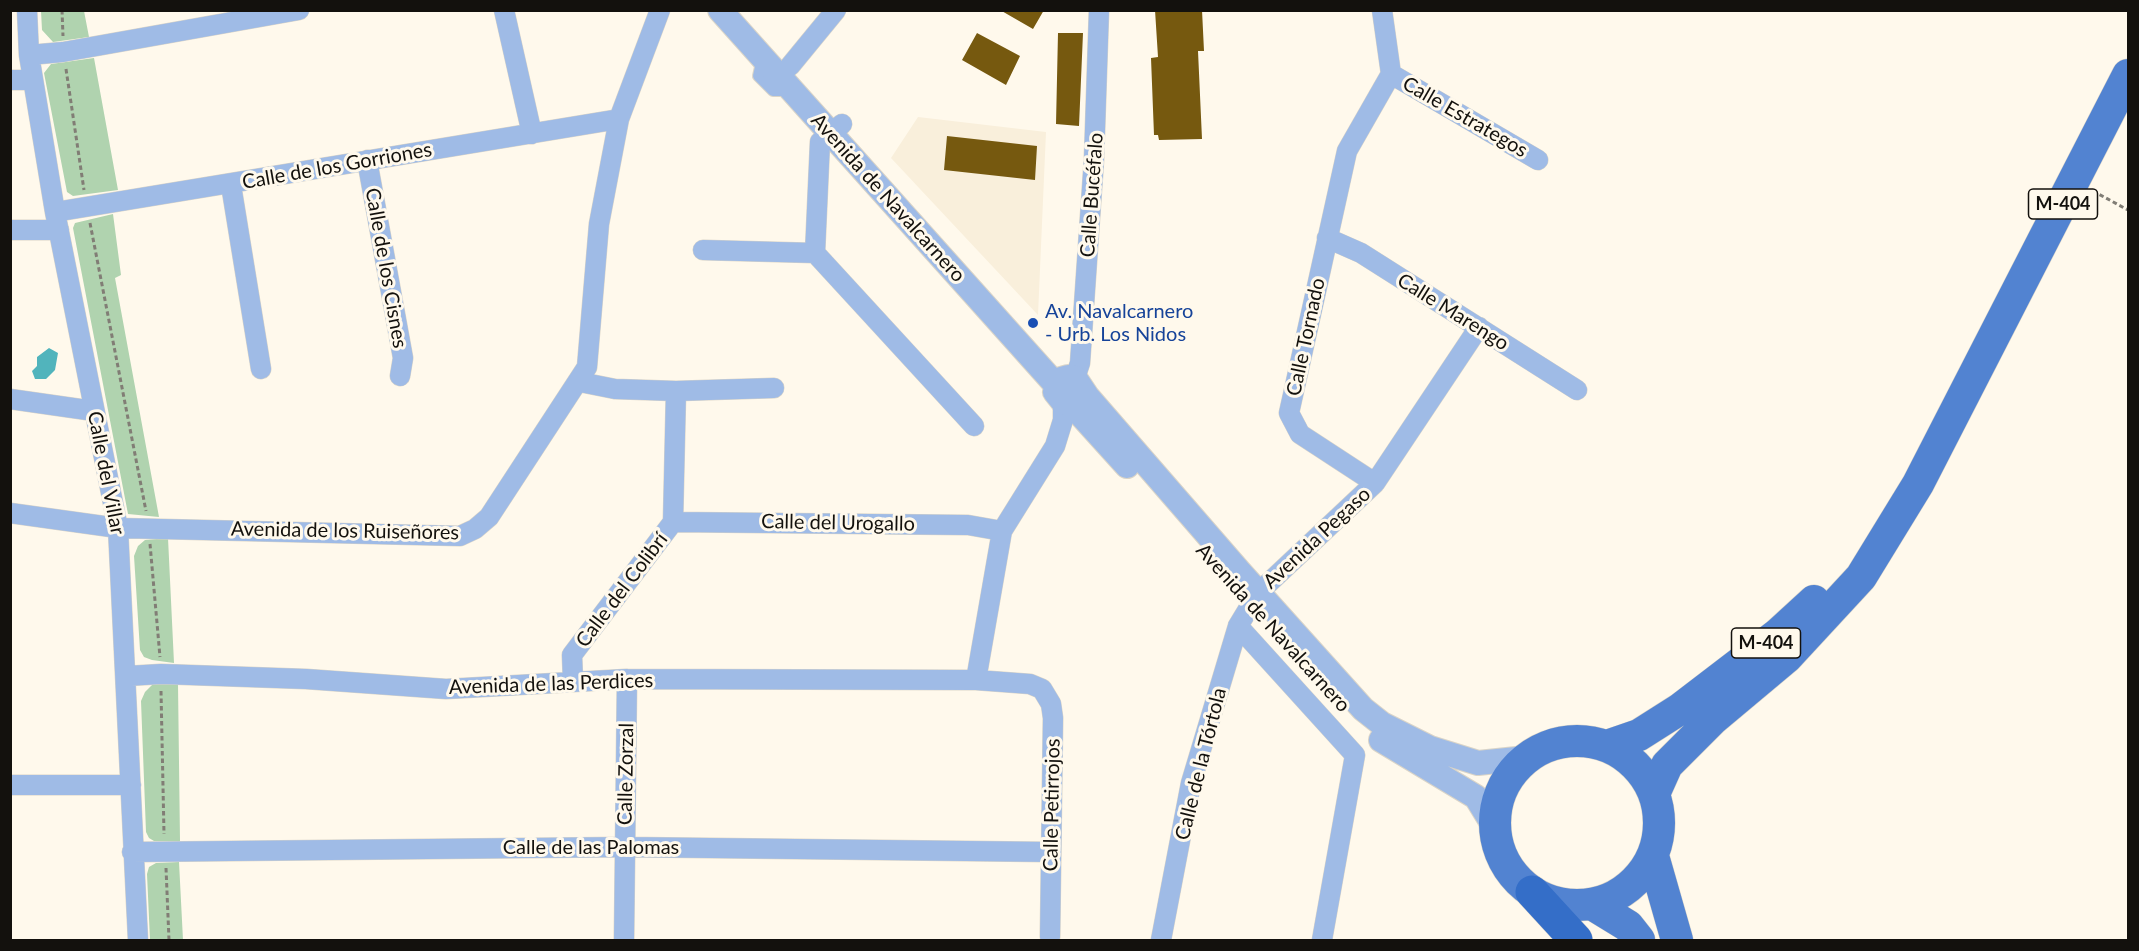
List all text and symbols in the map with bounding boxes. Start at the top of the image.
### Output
street label: Calle Estrategos [1398,71,1532,163]
street label: Avenida de Navalcarnero [806,109,970,287]
street label: Calle Bucéfalo [1076,132,1108,258]
street label: Calle de los Gorriones [240,138,434,194]
street label: Calle de los Cisnes [360,186,412,350]
road number: M-404 [2028,189,2098,219]
street label: Calle Marengo [1393,268,1513,356]
street label: Calle Tornado [1282,276,1330,398]
place label: Av. Navalcarnero - Urb. Los Nidos [1045,300,1193,347]
marker: Av. Navalcarnero - Urb. Los Nidos [1026,316,1040,330]
street label: Calle del Villar [82,409,130,537]
street label: Avenida Pegaso [1258,482,1376,594]
street label: Calle del Urogallo [761,510,915,536]
street label: Avenida de los Ruiseñores [231,517,459,545]
street label: Calle del Colibrí [571,528,673,652]
street label: Avenida de Navalcarnero [1191,539,1355,717]
road number: M-404 [1732,628,1800,658]
street label: Avenida de las Perdices [448,668,654,700]
street label: Calle de la Tórtola [1170,685,1232,843]
street label: Calle Zorzal [613,723,639,825]
street label: Calle Petirrojos [1039,738,1065,872]
street label: Calle de las Palomas [503,836,679,860]

